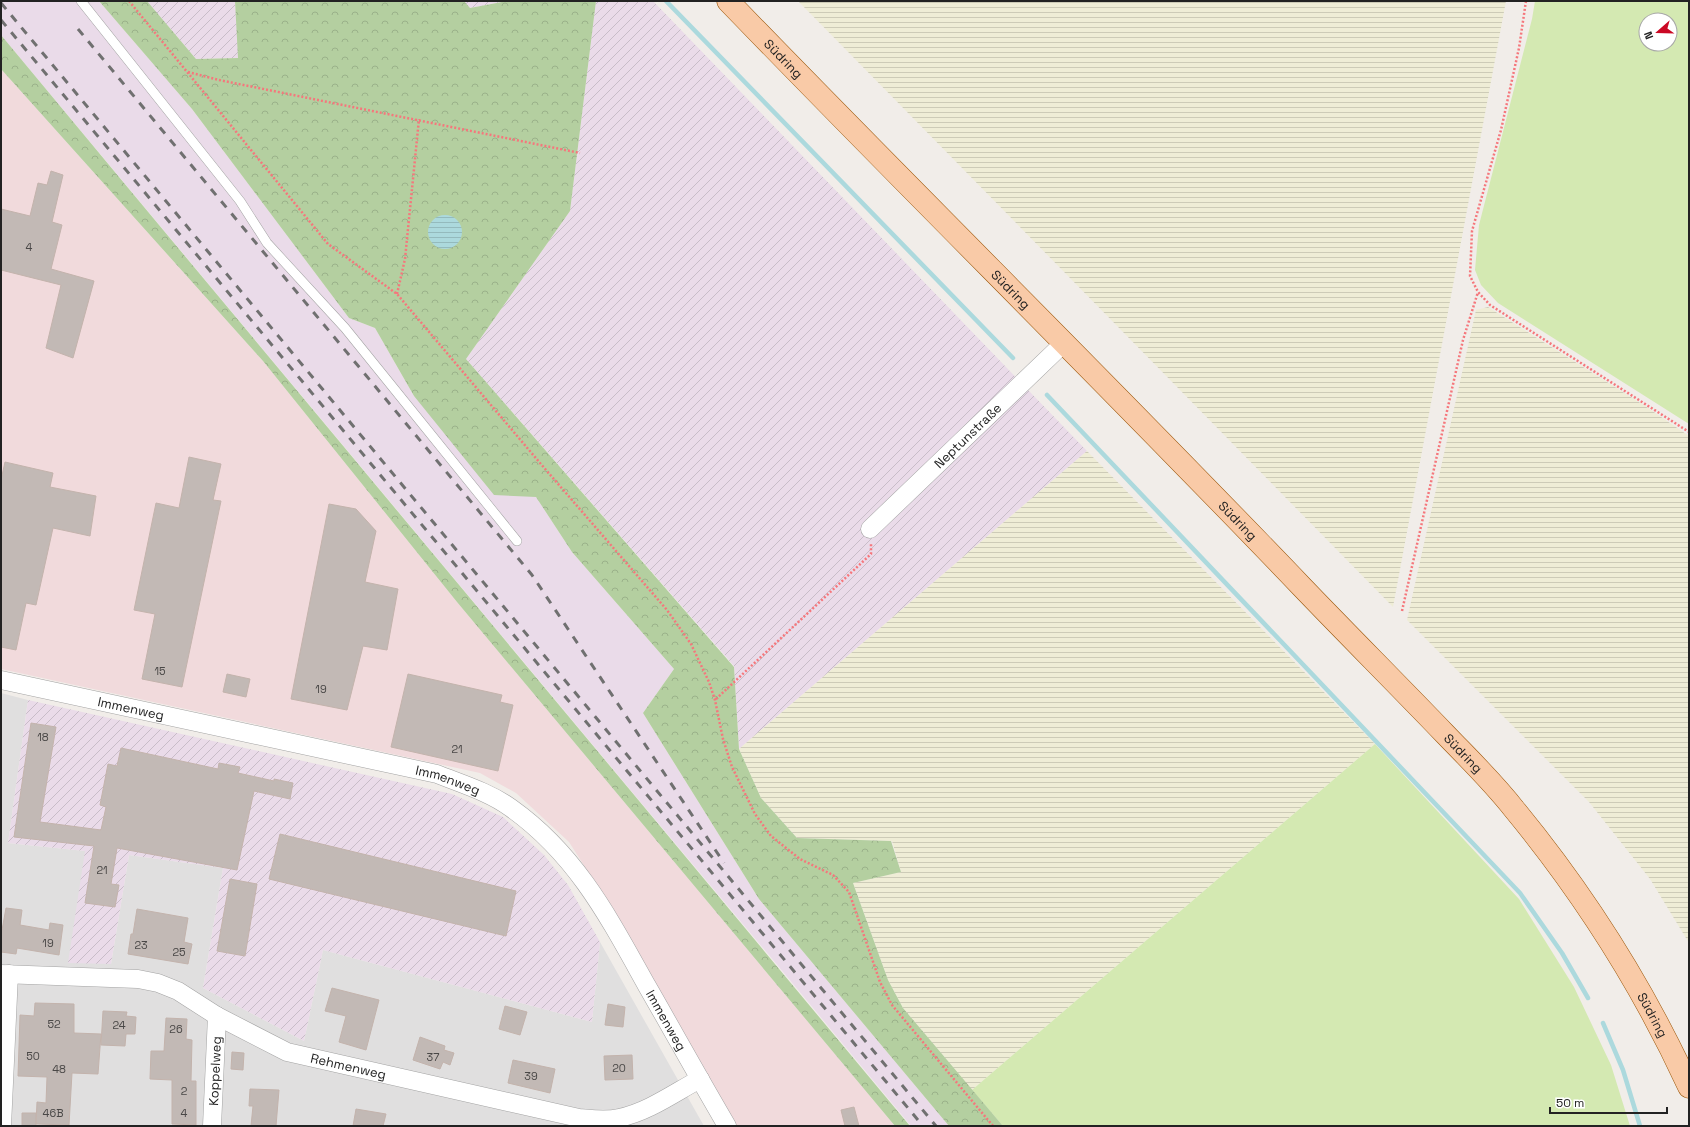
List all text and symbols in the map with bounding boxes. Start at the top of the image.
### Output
north arrow [1638,12,1678,52]
text: N [1641,30,1656,41]
street label: Südring [761,35,807,82]
house number: 4 [26,240,33,254]
street label: Südring [988,266,1034,313]
street label: Neptunstraße [930,399,1005,472]
street label: Südring [1215,497,1261,544]
house number: 15 [154,664,166,678]
house number: 19 [315,682,327,696]
street label: Immenweg [96,693,166,723]
house number: 18 [37,730,49,744]
street label: Südring [1440,730,1487,776]
house number: 21 [451,742,463,756]
street label: Immenweg [414,761,483,798]
house number: 21 [96,863,108,877]
house number: 19 [42,936,54,950]
house number: 23 [134,938,148,952]
house number: 25 [172,945,186,959]
street label: Immenweg [642,986,690,1054]
street label: Südring [1634,989,1672,1040]
house number: 52 [47,1017,61,1031]
house number: 24 [112,1018,126,1032]
house number: 26 [169,1022,183,1036]
street label: Koppelweg [204,1036,225,1106]
house number: 50 [26,1049,40,1063]
street label: Rehmenweg [309,1049,388,1083]
house number: 37 [427,1050,439,1064]
house number: 20 [612,1061,626,1075]
house number: 48 [52,1062,66,1076]
house number: 39 [524,1069,538,1083]
house number: 2 [181,1084,188,1098]
scale bar [1550,1089,1667,1115]
text: 50 m [1556,1095,1584,1111]
house number: 46B [43,1106,63,1120]
house number: 4 [181,1106,188,1120]

